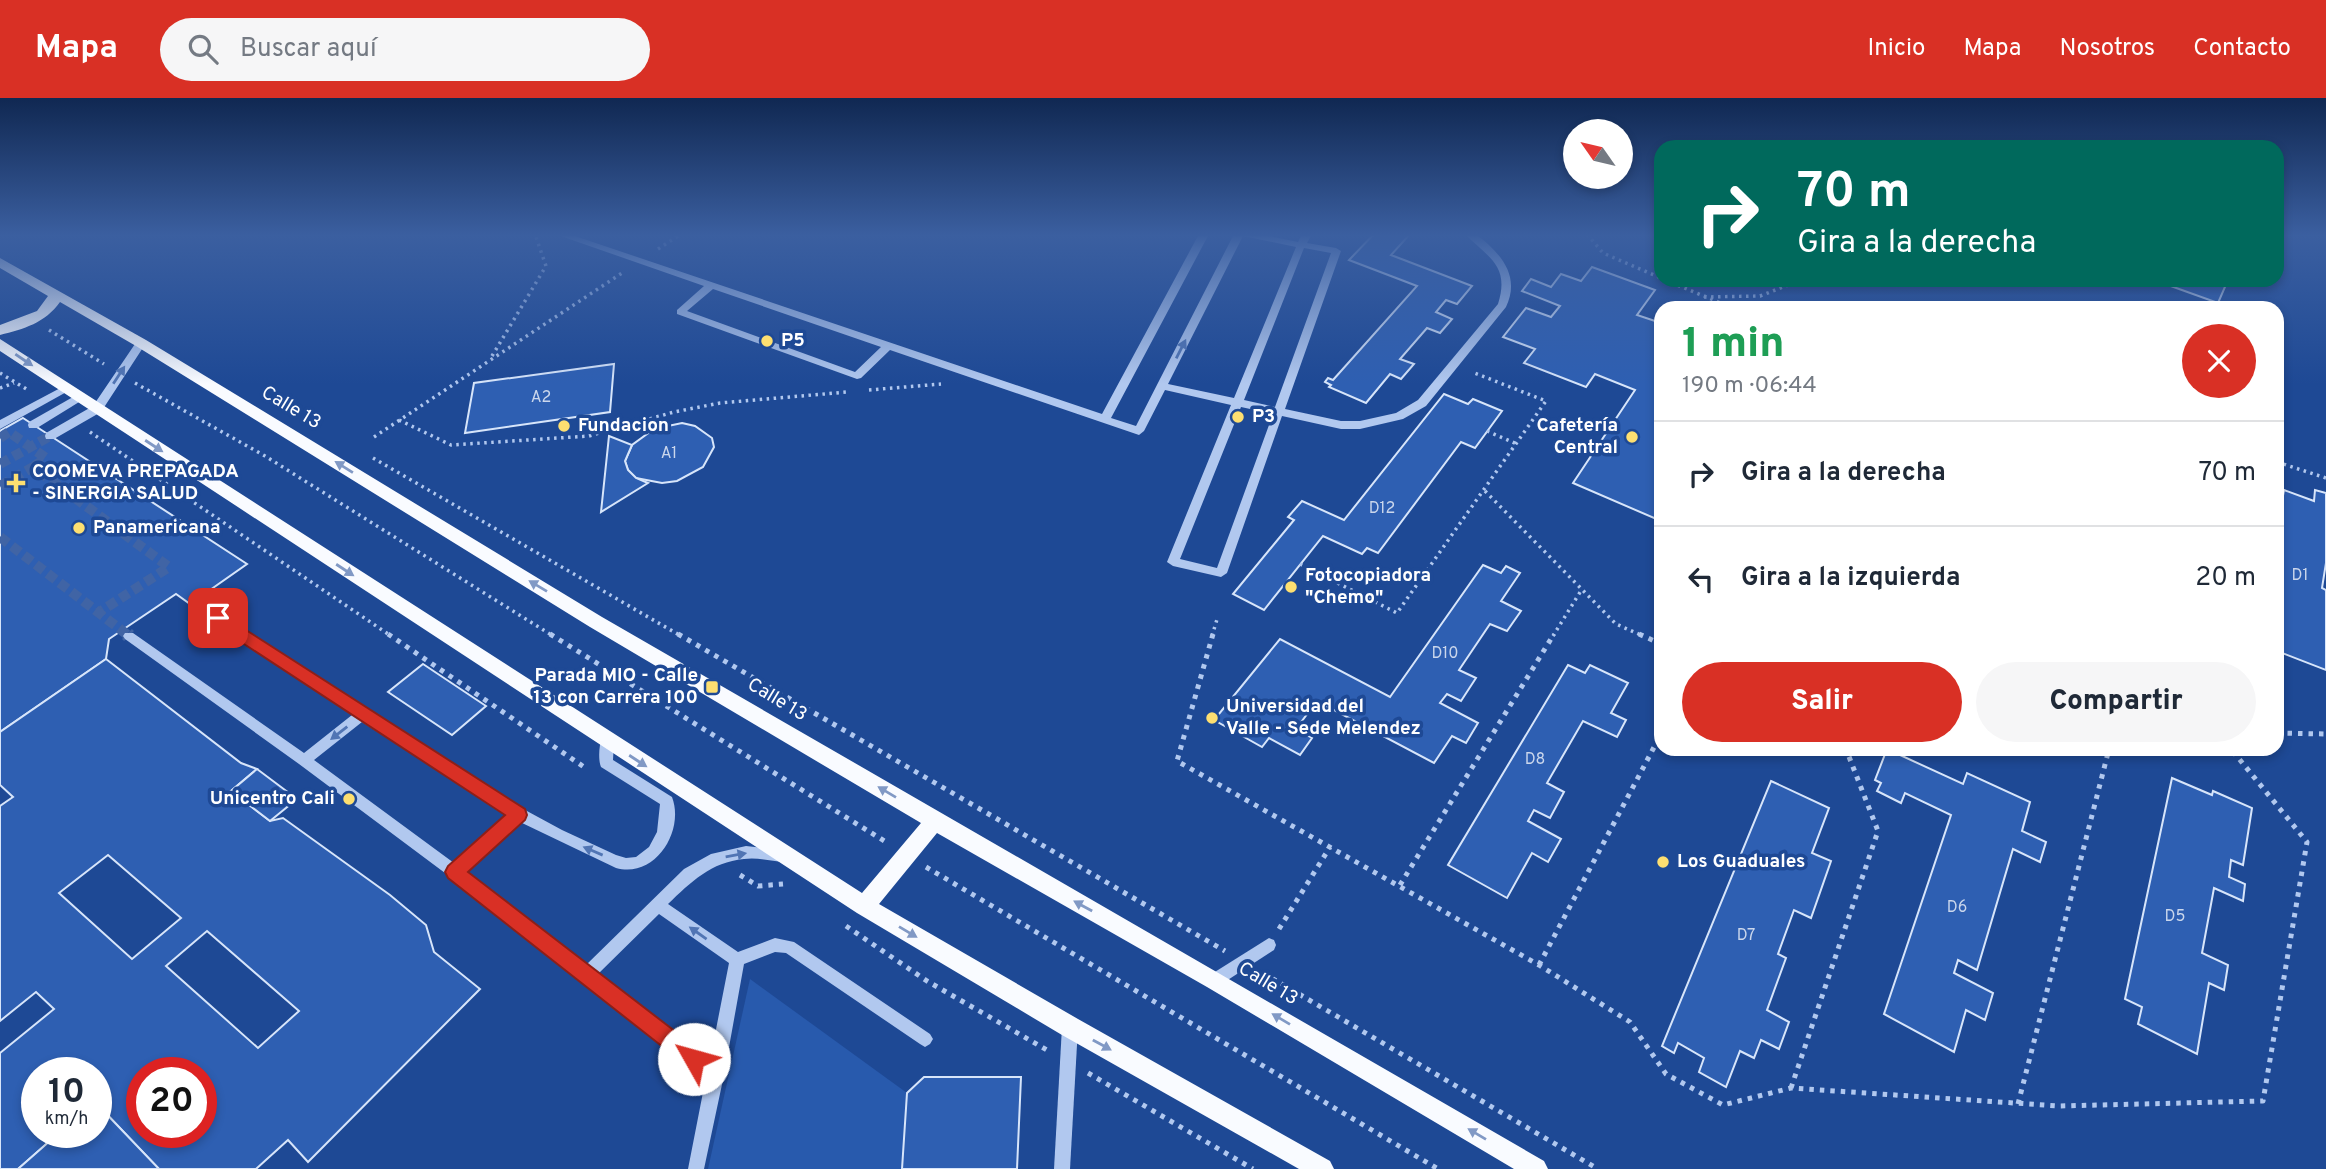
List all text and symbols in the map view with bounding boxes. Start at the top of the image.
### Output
search box [160,18,650,81]
text: Mapa [35,28,118,70]
icon: search [184,30,222,68]
text: Buscar aquí [240,33,377,66]
text: Inicio [1868,34,1925,64]
text: Mapa [1963,34,2022,64]
text: Nosotros [2060,34,2155,64]
text: Contacto [2193,34,2291,64]
north arrow [1563,119,1633,189]
map controls [1563,119,1633,189]
text: 70 m [1797,163,1911,225]
icon: right [1682,168,1773,259]
text: Gira a la derecha [1797,224,2036,264]
text: 1 min [1682,319,1785,372]
button: close [2182,324,2256,398]
place label: P5 [781,329,805,353]
marker: P5 [759,333,775,349]
one-way arrow [1175,339,1186,359]
one-way arrow [14,353,33,366]
one-way arrow [112,365,125,385]
text: 190 m · 06:44 [1682,372,1817,401]
street label: Calle 13 [257,381,325,435]
house number: A2 [531,388,551,408]
place label: P3 [1252,405,1275,429]
marker: P3 [1230,409,1246,425]
place label: Fundacion [578,414,669,438]
place label: Cafetería Central [1536,414,1618,460]
marker: Fundacion [556,418,572,434]
marker: Cafetería Central [1624,429,1640,445]
one-way arrow [145,439,164,452]
house number: A1 [661,444,677,464]
icon: right [1682,455,1720,493]
text: Gira a la derecha [1741,457,1946,490]
text: 70 m [2198,457,2256,490]
place label: COOMEVA PREPAGADA - SINERGIA SALUD [32,460,239,506]
one-way arrow [334,461,354,474]
marker: COOMEVA PREPAGADA - SINERGIA SALUD [6,473,26,493]
house number: D12 [1369,499,1395,519]
place label: Panamericana [93,516,221,540]
marker: Panamericana [71,520,87,536]
icon: left [1682,560,1720,598]
text: Gira a la izquierda [1741,562,1960,595]
text: 20 m [2195,562,2256,595]
one-way arrow [335,564,355,577]
place label: Fotocopiadora "Chemo" [1305,564,1431,610]
house number: D1 [2292,566,2308,586]
marker: Fotocopiadora "Chemo" [1283,579,1299,595]
one-way arrow [528,580,547,592]
pin [188,588,248,648]
icon: arrive [199,599,237,637]
house number: D10 [1431,644,1459,664]
button: Salir [1682,662,1962,742]
button: Compartir [1976,662,2256,742]
place label: Parada MIO - Calle 13 con Carrera 100 [533,664,698,710]
street label: Calle 13 [743,673,811,727]
marker: Parada MIO - Calle 13 con Carrera 100 [704,679,720,695]
place label: Universidad del Valle - Sede Melendez [1226,695,1421,741]
marker: Universidad del Valle - Sede Melendez [1204,710,1220,726]
one-way arrow [330,726,348,741]
house number: D8 [1525,750,1545,770]
one-way arrow [629,754,648,767]
one-way arrow [877,786,896,798]
place label: Unicentro Cali [210,787,335,811]
marker: Unicentro Cali [341,791,357,807]
one-way arrow [583,845,604,856]
one-way arrow [725,849,747,860]
place label: Los Guaduales [1677,850,1805,874]
marker: Los Guaduales [1655,854,1671,870]
house number: D6 [1947,898,1967,918]
one-way arrow [1074,900,1093,912]
house number: D5 [2165,907,2185,927]
one-way arrow [689,926,707,940]
one-way arrow [898,926,917,938]
house number: D7 [1737,926,1755,946]
street label: Calle 13 [1234,957,1302,1011]
one-way arrow [1272,1012,1291,1025]
position arrow [657,1022,731,1096]
one-way arrow [1092,1039,1112,1051]
speed limit sign: 20 [126,1057,217,1148]
text: 10 [48,1071,85,1115]
text: km/h [45,1108,88,1131]
one-way arrow [1468,1128,1487,1141]

